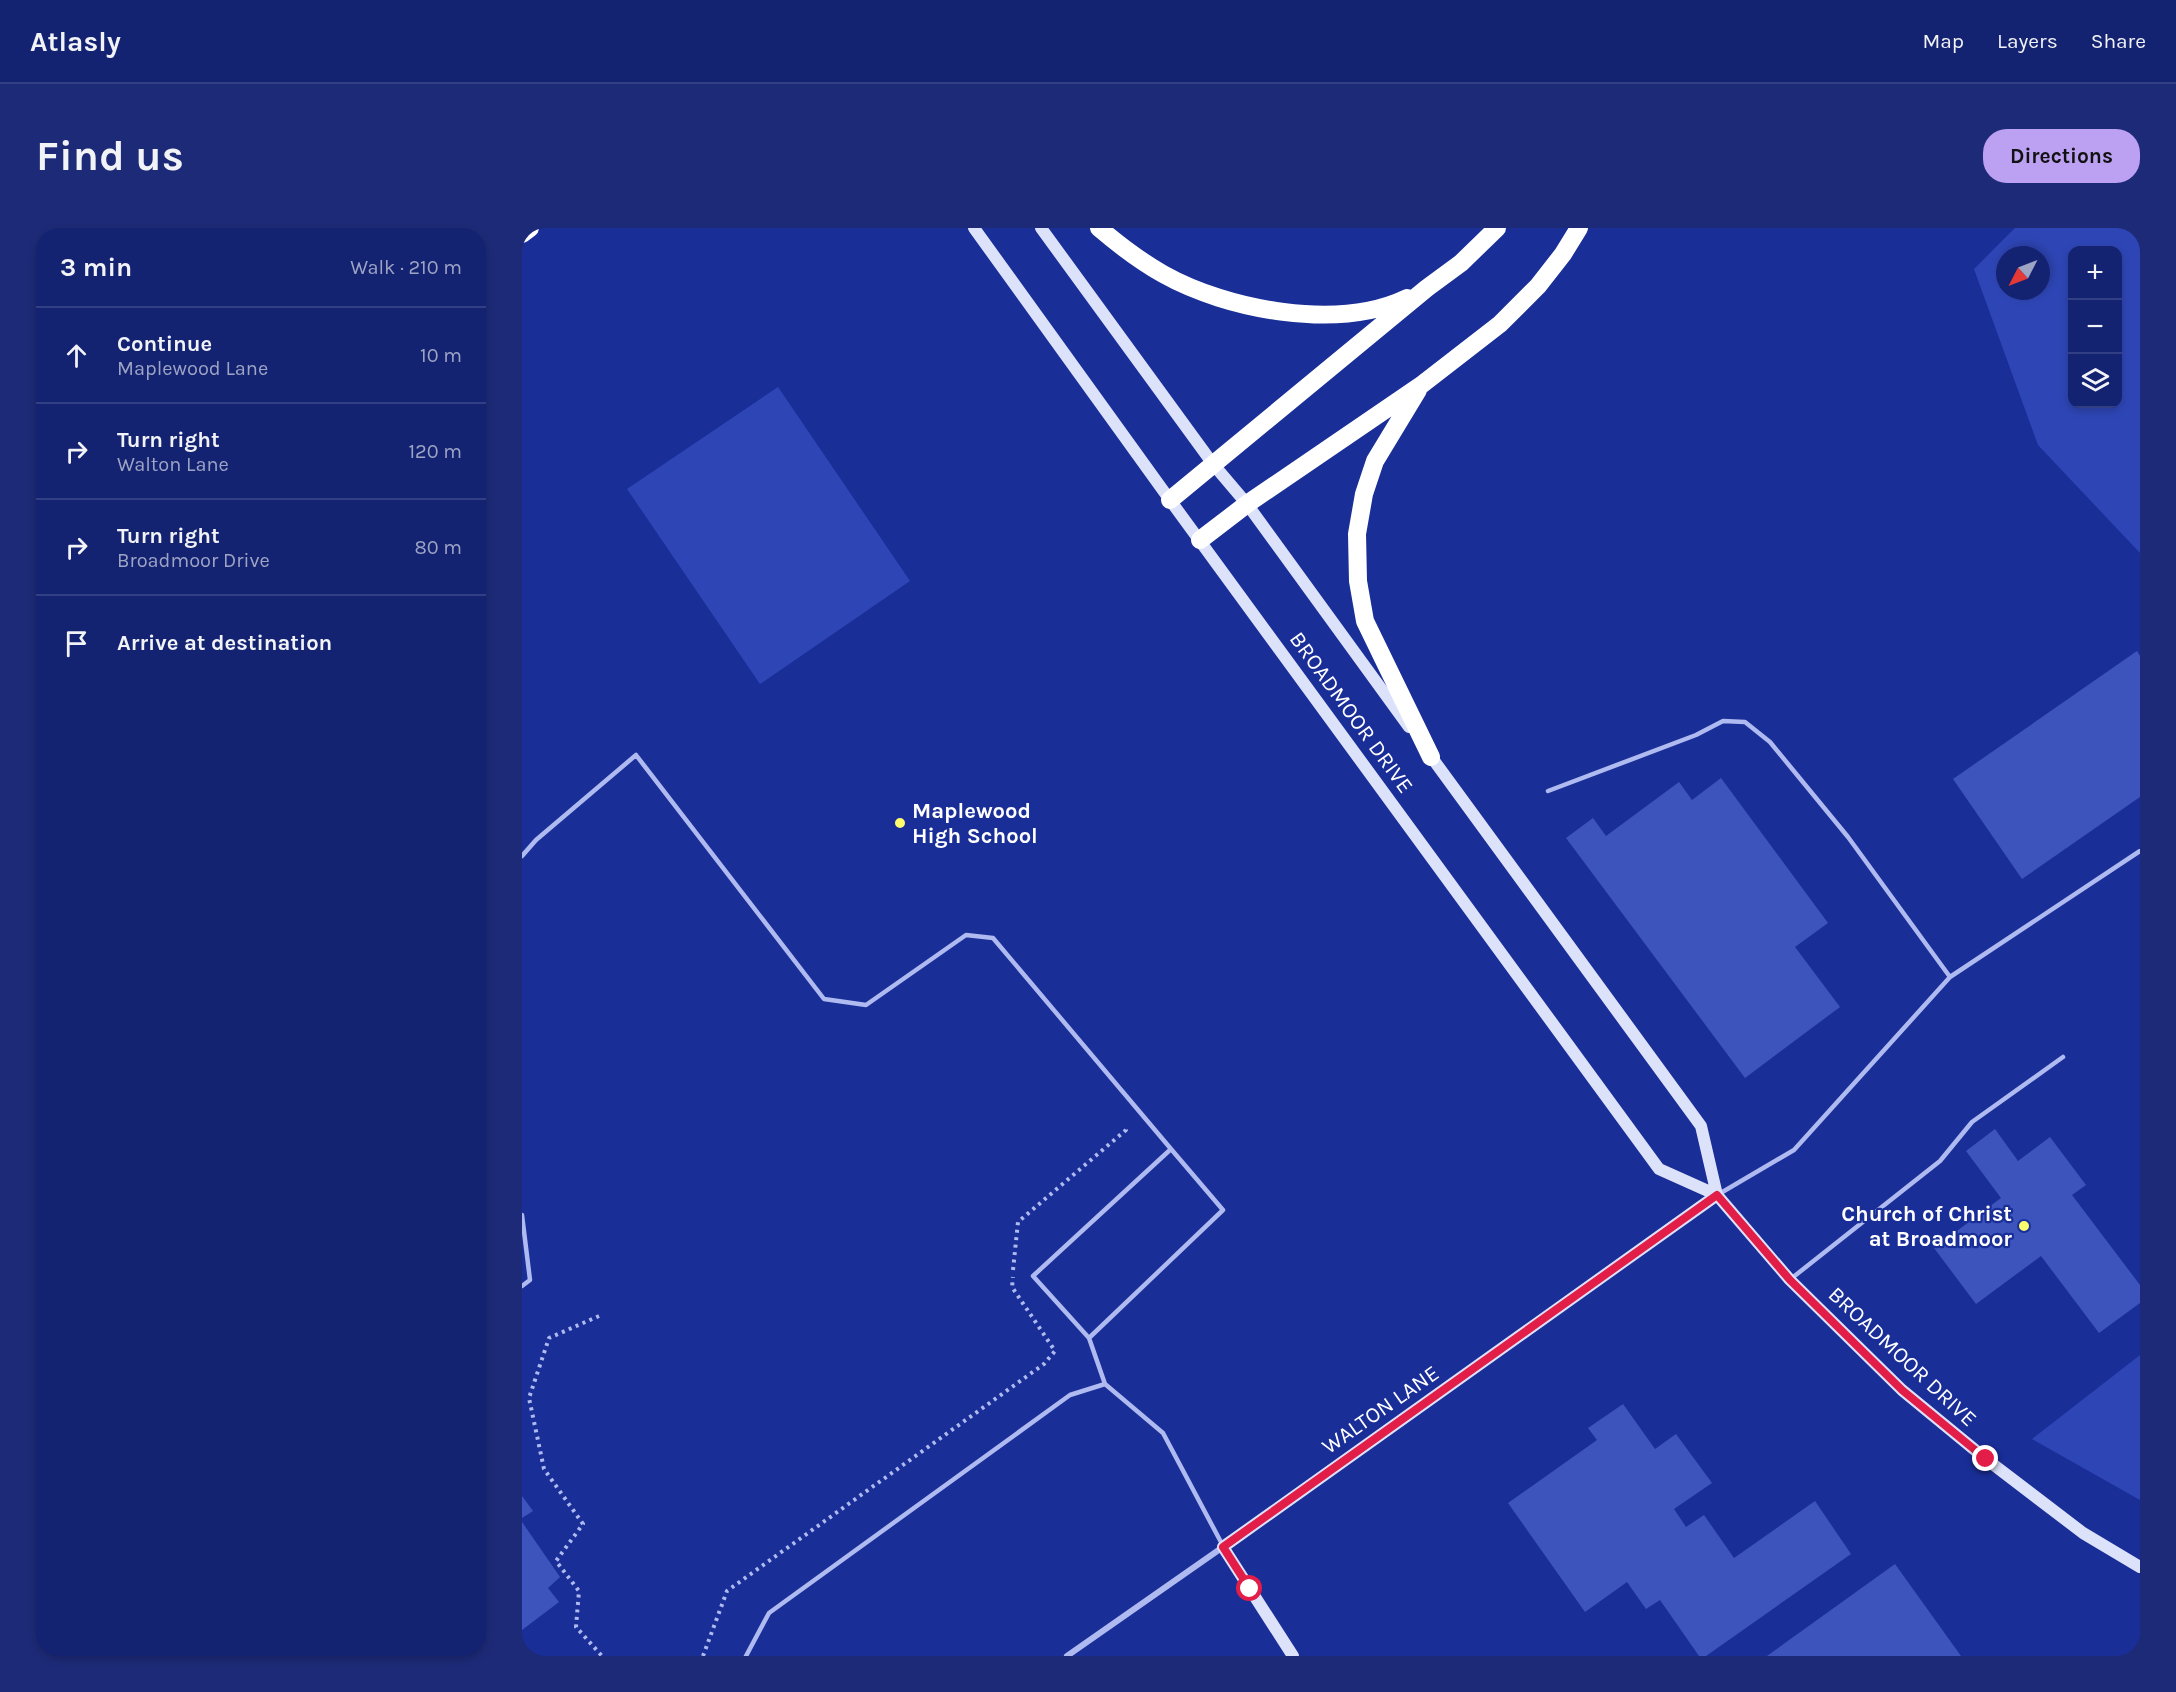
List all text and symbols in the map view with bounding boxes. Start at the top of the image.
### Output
text: Atlasly [30,25,121,58]
text: Map [1922,29,1964,53]
text: Layers [1997,29,2058,53]
text: Share [2091,29,2146,53]
button: Directions [1983,129,2140,183]
text: Find us [36,131,184,181]
north arrow [1996,246,2050,300]
map controls [2068,246,2122,408]
button: + [2068,246,2122,300]
text: 3 min [60,252,132,283]
text: Walk · 210 m [350,256,462,279]
button: − [2068,300,2122,354]
text: Continue [117,331,212,357]
icon: ahead [60,339,93,372]
text: 10 m [420,344,462,367]
button: layers [2068,354,2122,408]
text: Maplewood Lane [117,357,268,380]
text: Turn right [117,427,220,453]
icon: right [60,435,93,468]
text: 120 m [408,440,462,463]
text: Walton Lane [117,453,229,476]
text: Turn right [117,523,220,549]
icon: right [60,531,93,564]
text: 80 m [414,536,462,559]
text: Broadmoor Drive [117,549,270,572]
icon: arrive [60,627,93,660]
street label: BROADMOOR DRIVE [1284,627,1418,798]
text: Arrive at destination [117,630,332,656]
place label: Maplewood High School [912,798,1038,849]
marker: Maplewood High School [893,816,907,830]
place label: Church of Christ at Broadmoor [1841,1201,2012,1252]
marker: Church of Christ at Broadmoor [2017,1219,2031,1233]
street label: BROADMOOR DRIVE [1823,1281,1982,1432]
street label: WALTON LANE [1317,1360,1444,1460]
route end [1972,1445,1998,1471]
route start [1236,1575,1262,1601]

